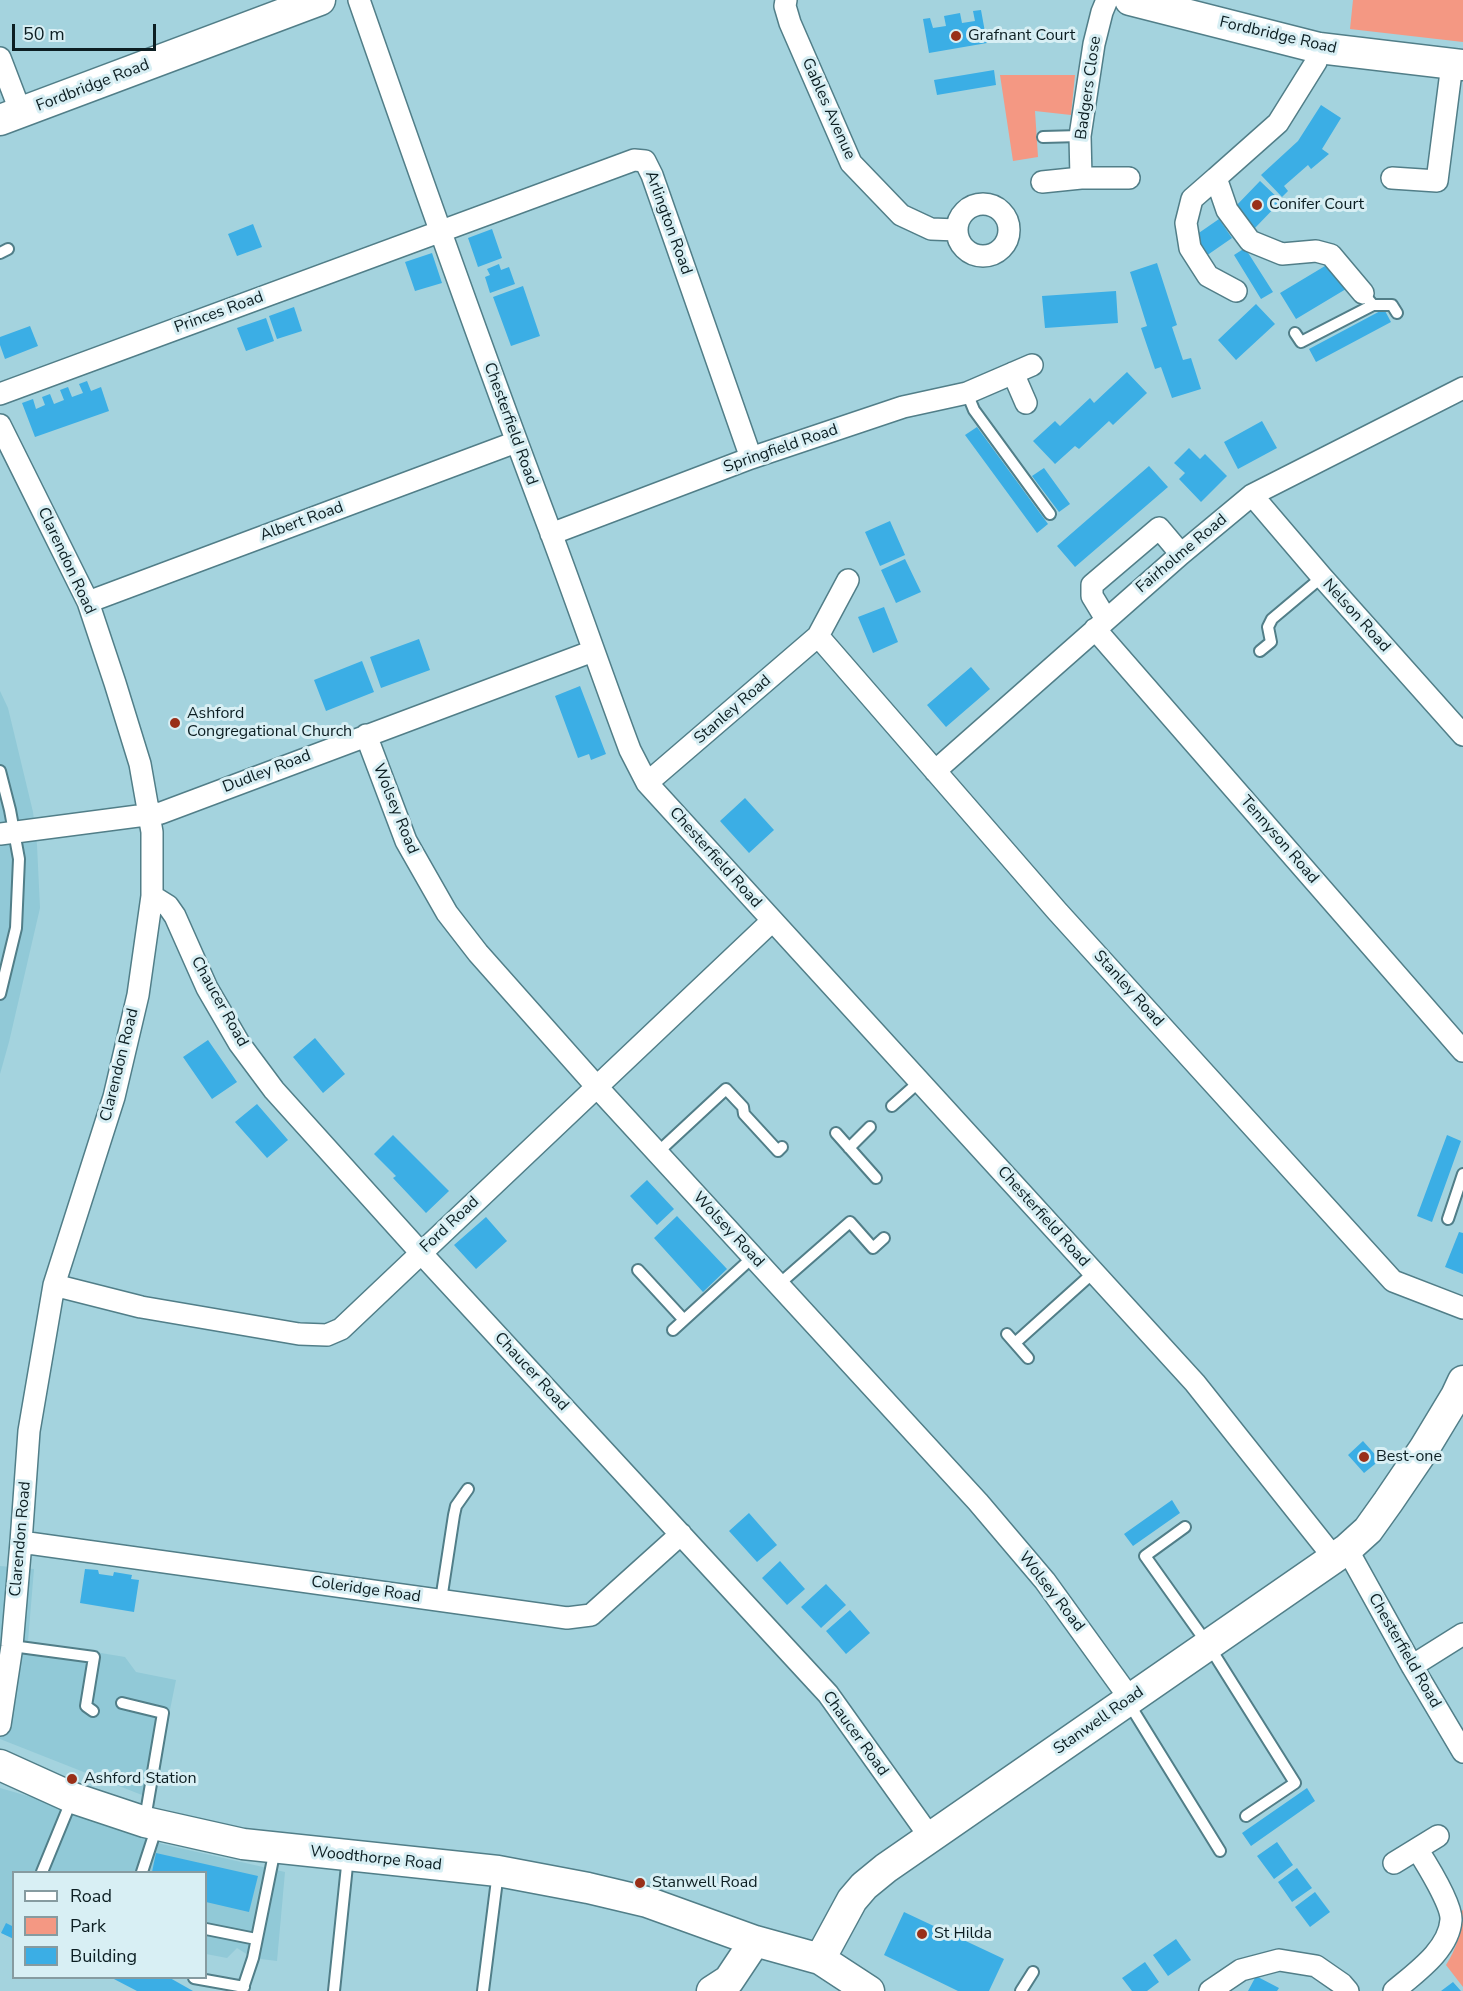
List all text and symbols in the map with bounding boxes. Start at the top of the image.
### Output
scale bar [15,12,159,50]
street label: Fordbridge Road [1218,13,1338,59]
text: 50 m [23,22,65,46]
place label: Grafnant Court [968,26,1075,46]
marker: Grafnant Court [949,29,963,43]
street label: Badgers Close [1072,35,1106,141]
street label: Gables Avenue [797,55,859,163]
street label: Fordbridge Road [34,56,152,116]
street label: Arlington Road [640,168,696,278]
place label: Conifer Court [1269,195,1364,215]
marker: Conifer Court [1250,198,1264,212]
street label: Princes Road [172,288,266,338]
street label: Chesterfield Road [479,360,541,488]
street label: Springfield Road [721,420,841,478]
street label: Albert Road [258,498,346,546]
street label: Clarendon Road [33,504,99,618]
street label: Fairholme Road [1133,510,1231,598]
street label: Nelson Road [1318,575,1394,657]
street label: Stanley Road [691,671,775,749]
place label: Ashford Congregational Church [187,704,352,742]
marker: Ashford Congregational Church [168,716,182,730]
street label: Dudley Road [220,746,314,798]
street label: Wolsey Road [368,761,422,857]
street label: Tennyson Road [1236,792,1322,888]
street label: Chesterfield Road [665,804,765,912]
street label: Stanley Road [1089,947,1167,1031]
street label: Chaucer Road [186,954,252,1050]
street label: Clarendon Road [97,1006,143,1124]
street label: Chesterfield Road [993,1163,1093,1271]
street label: Wolsey Road [688,1188,768,1272]
street label: Ford Road [417,1193,483,1257]
street label: Chaucer Road [490,1329,572,1415]
place label: Best-one [1376,1447,1442,1467]
marker: Best-one [1357,1450,1371,1464]
street label: Clarendon Road [6,1480,36,1598]
street label: Wolsey Road [1014,1548,1088,1636]
street label: Coleridge Road [310,1573,422,1607]
street label: Chesterfield Road [1363,1590,1445,1712]
street label: Stanwell Road [1050,1683,1148,1759]
street label: Chaucer Road [818,1688,892,1780]
place label: Ashford Station [84,1769,197,1789]
marker: Ashford Station [65,1772,79,1786]
street label: Woodthorpe Road [309,1843,443,1875]
legend [12,1871,207,1979]
place label: Stanwell Road [652,1873,758,1893]
marker: Stanwell Road [633,1876,647,1890]
text: Road [70,1884,112,1908]
text: Park [70,1914,106,1938]
place label: St Hilda [934,1924,992,1944]
marker: St Hilda [915,1927,929,1941]
text: Building [70,1944,137,1968]

